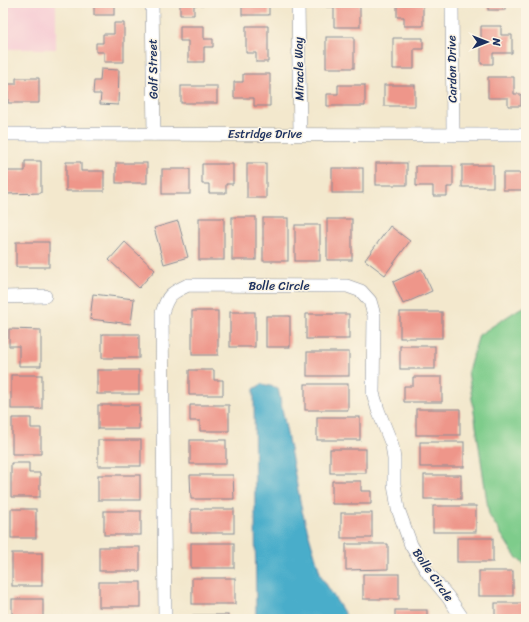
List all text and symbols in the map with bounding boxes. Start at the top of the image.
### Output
north arrow [467,22,507,62]
street label: Cardon Drive [440,35,464,103]
street label: Miracle Way [287,36,311,101]
text: N [487,37,506,46]
street label: Golf Street [141,39,165,99]
street label: Estridge Drive [228,123,302,145]
street label: Bolle Circle [248,275,310,297]
street label: Bolle Circle [406,544,460,606]

